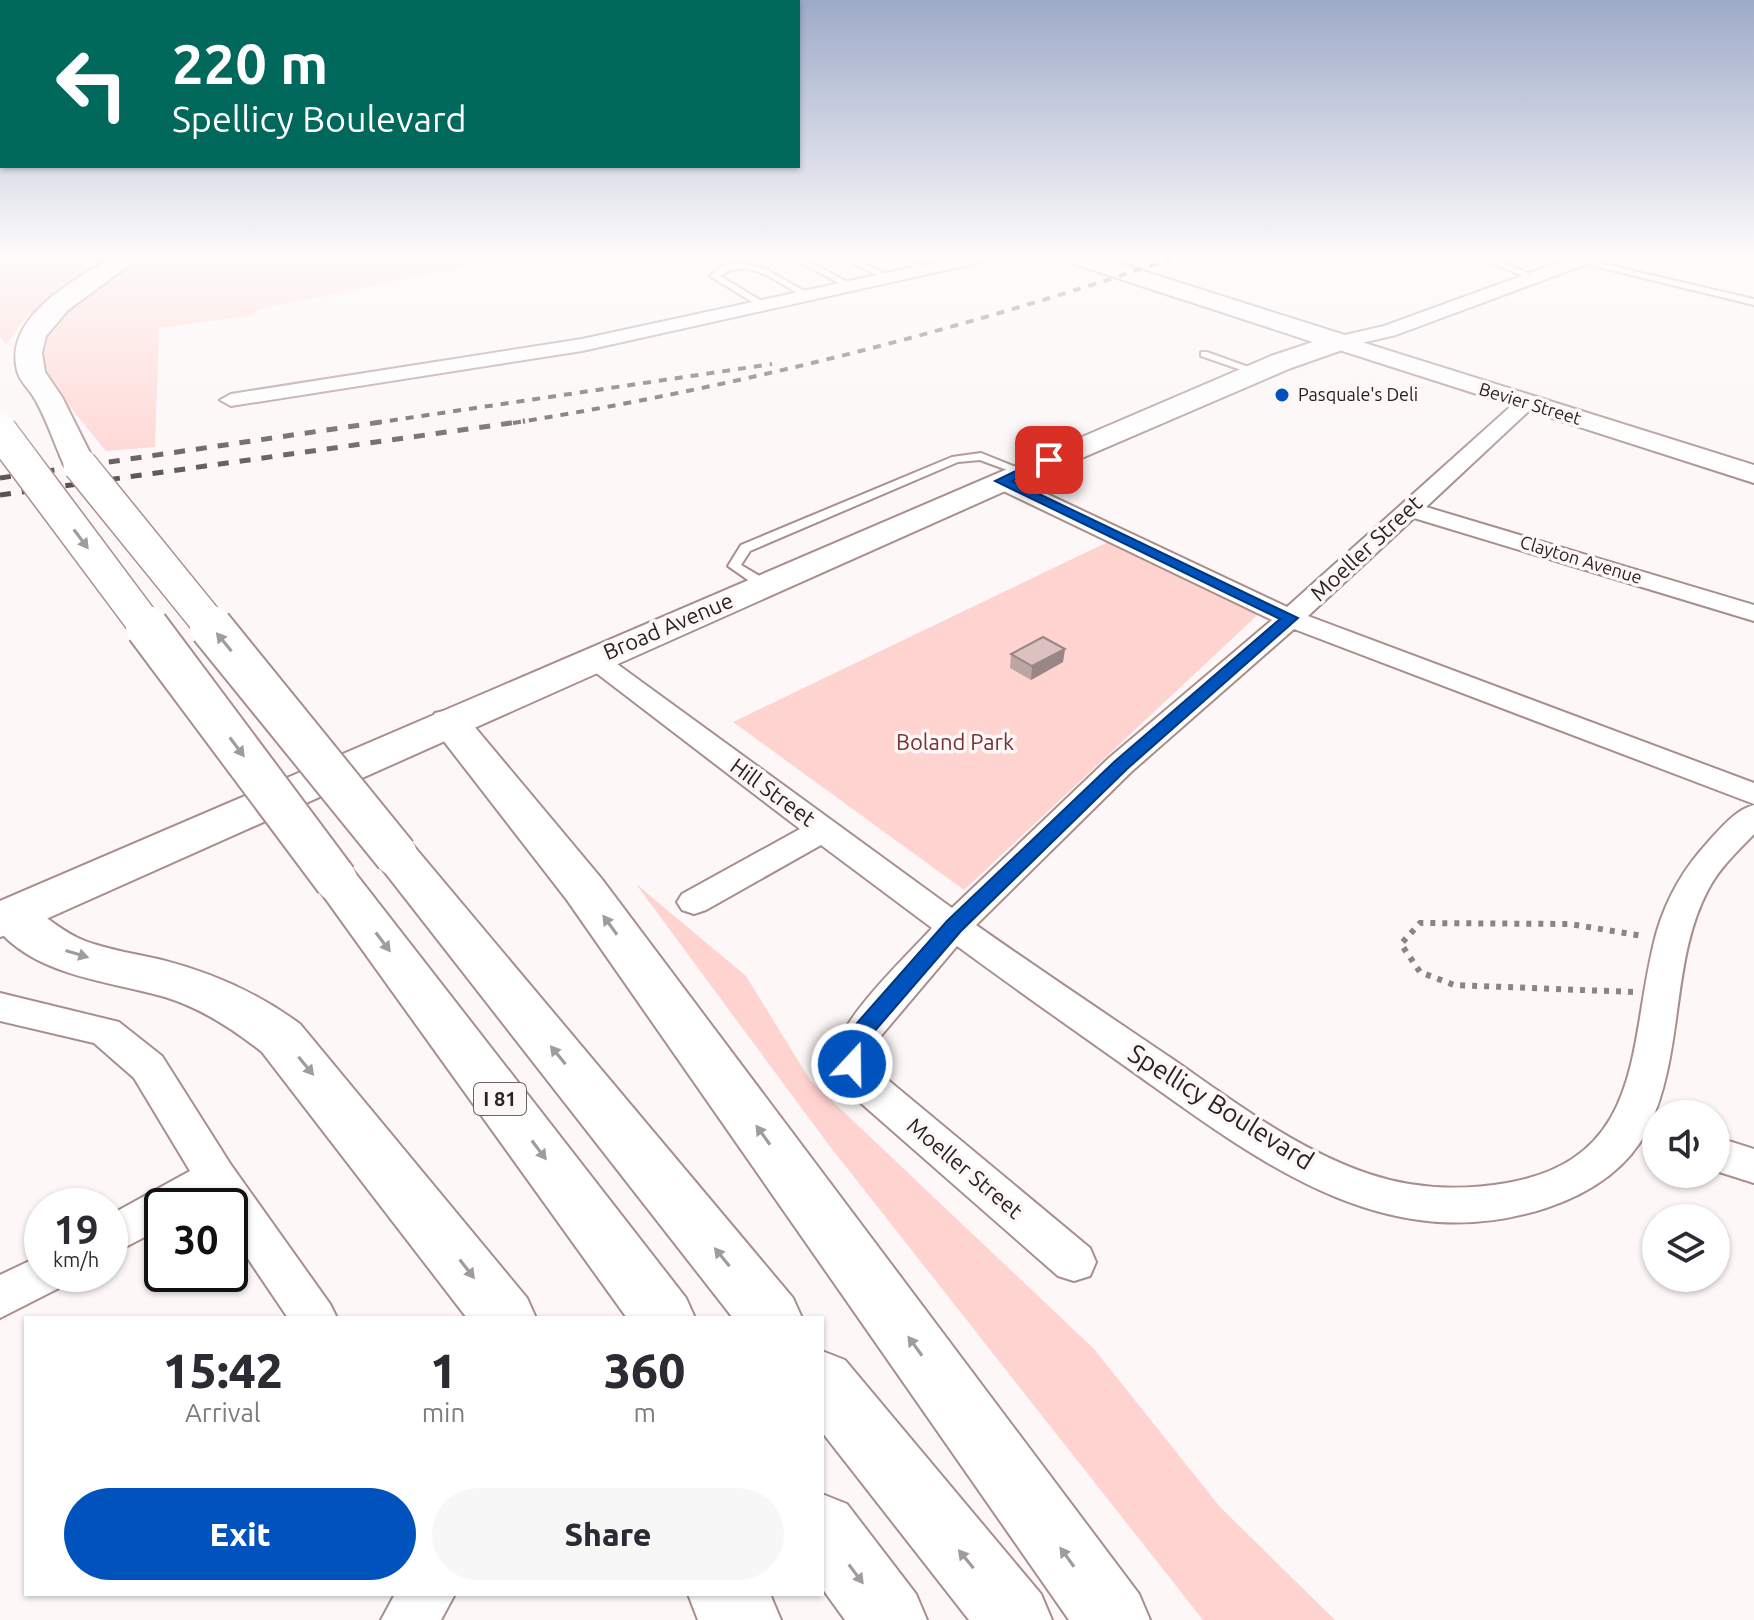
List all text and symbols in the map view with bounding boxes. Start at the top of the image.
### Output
icon: left [40,32,144,136]
text: 220 m [172,32,328,95]
text: Spellicy Boulevard [172,98,467,139]
street label: Bevier Street [1477,378,1584,428]
place label: Pasquale's Deli [1298,384,1418,404]
marker: Pasquale's Deli [1273,386,1291,404]
pin [1015,426,1083,494]
icon: arrive [1027,438,1071,482]
street label: Moeller Street [1305,490,1427,605]
one-way arrow [73,528,89,550]
street label: Clayton Avenue [1518,531,1645,587]
street label: Broad Avenue [599,587,736,664]
one-way arrow [216,632,233,652]
park label: Boland Park [896,729,1014,754]
one-way arrow [228,737,244,757]
street label: Hill Street [726,752,821,831]
one-way arrow [603,914,618,935]
one-way arrow [374,932,390,952]
one-way arrow [65,948,89,961]
position arrow [810,1022,894,1106]
street label: Spellicy Boulevard [1123,1038,1319,1175]
one-way arrow [550,1045,567,1065]
one-way arrow [297,1056,313,1076]
road number: I 81 [474,1083,526,1115]
map controls [1642,1100,1730,1292]
button: sound [1642,1100,1730,1188]
street label: Moeller Street [903,1112,1028,1223]
one-way arrow [755,1125,771,1146]
one-way arrow [530,1140,546,1161]
speed limit sign: 30 [144,1188,248,1292]
button: layers [1642,1204,1730,1292]
text: 19 [53,1207,99,1252]
one-way arrow [714,1247,731,1267]
text: km/h [53,1248,99,1271]
one-way arrow [458,1259,475,1279]
one-way arrow [908,1335,923,1356]
text: 15:42 [163,1343,283,1397]
text: 1 [430,1343,457,1397]
text: 360 [604,1343,685,1397]
text: Arrival [185,1398,261,1427]
text: min [422,1398,465,1427]
text: m [633,1398,656,1427]
button: Exit [64,1488,416,1580]
button: Share [432,1488,784,1580]
one-way arrow [1060,1546,1076,1567]
one-way arrow [958,1549,975,1569]
one-way arrow [848,1564,864,1585]

